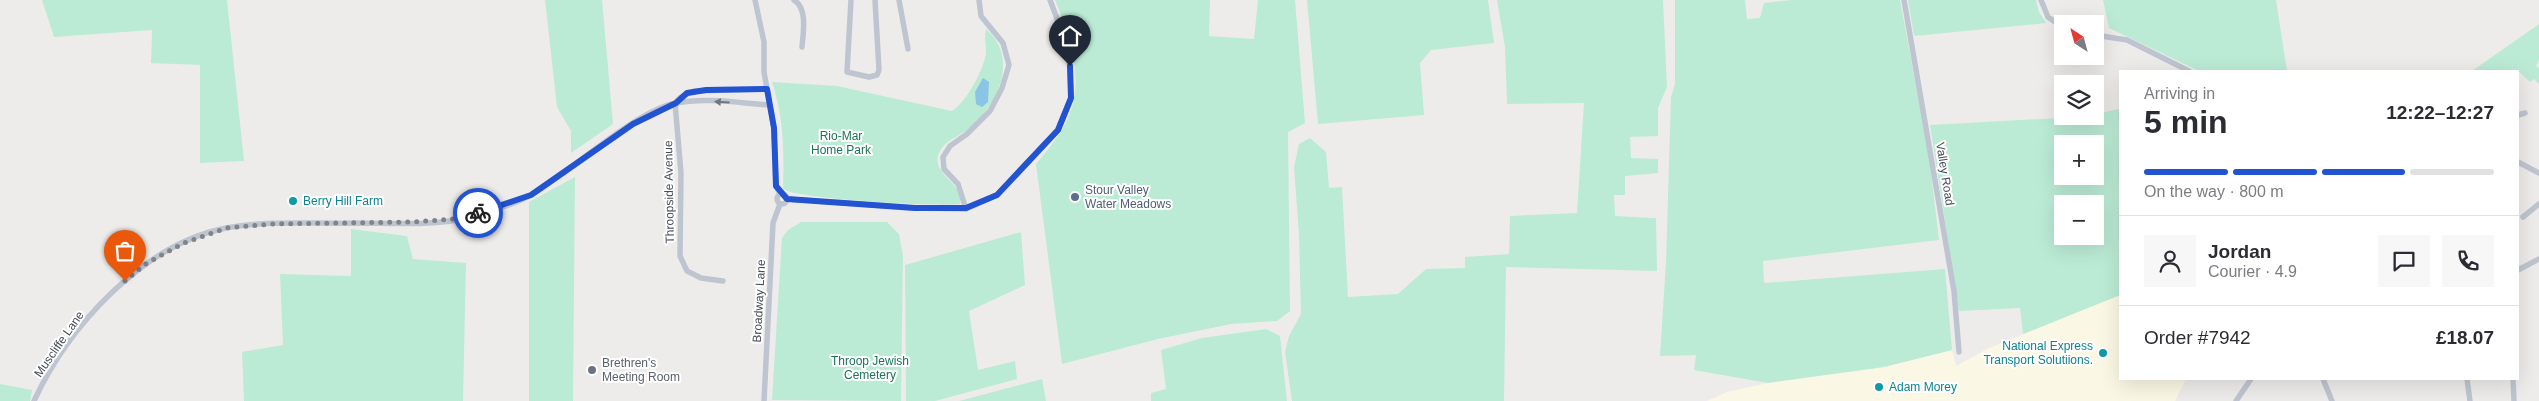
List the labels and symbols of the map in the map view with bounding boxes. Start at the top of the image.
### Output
pin [1049,15,1091,66]
north arrow [2054,15,2104,65]
one-way arrow [714,97,730,105]
park label: Rio-Mar Home Park [811,129,872,157]
street label: Throopside Avenue [661,140,677,244]
street label: Valley Road [1933,141,1957,207]
place label: Stour Valley Water Meadows [1085,183,1171,211]
courier [453,188,503,238]
marker: Stour Valley Water Meadows [1069,191,1081,203]
place label: Berry Hill Farm [303,194,383,208]
marker: Berry Hill Farm [287,195,299,207]
pin [104,230,146,281]
street label: Broadway Lane [750,259,768,343]
street label: Muscliffe Lane [31,308,87,380]
place label: National Express Transport Solutiions. [1983,339,2093,367]
marker: National Express Transport Solutiions. [2097,347,2109,359]
park label: Throop Jewish Cemetery [831,354,909,382]
place label: Brethren's Meeting Room [602,356,680,384]
marker: Brethren's Meeting Room [586,364,598,376]
place label: Adam Morey [1889,380,1957,394]
marker: Adam Morey [1873,381,1885,393]

